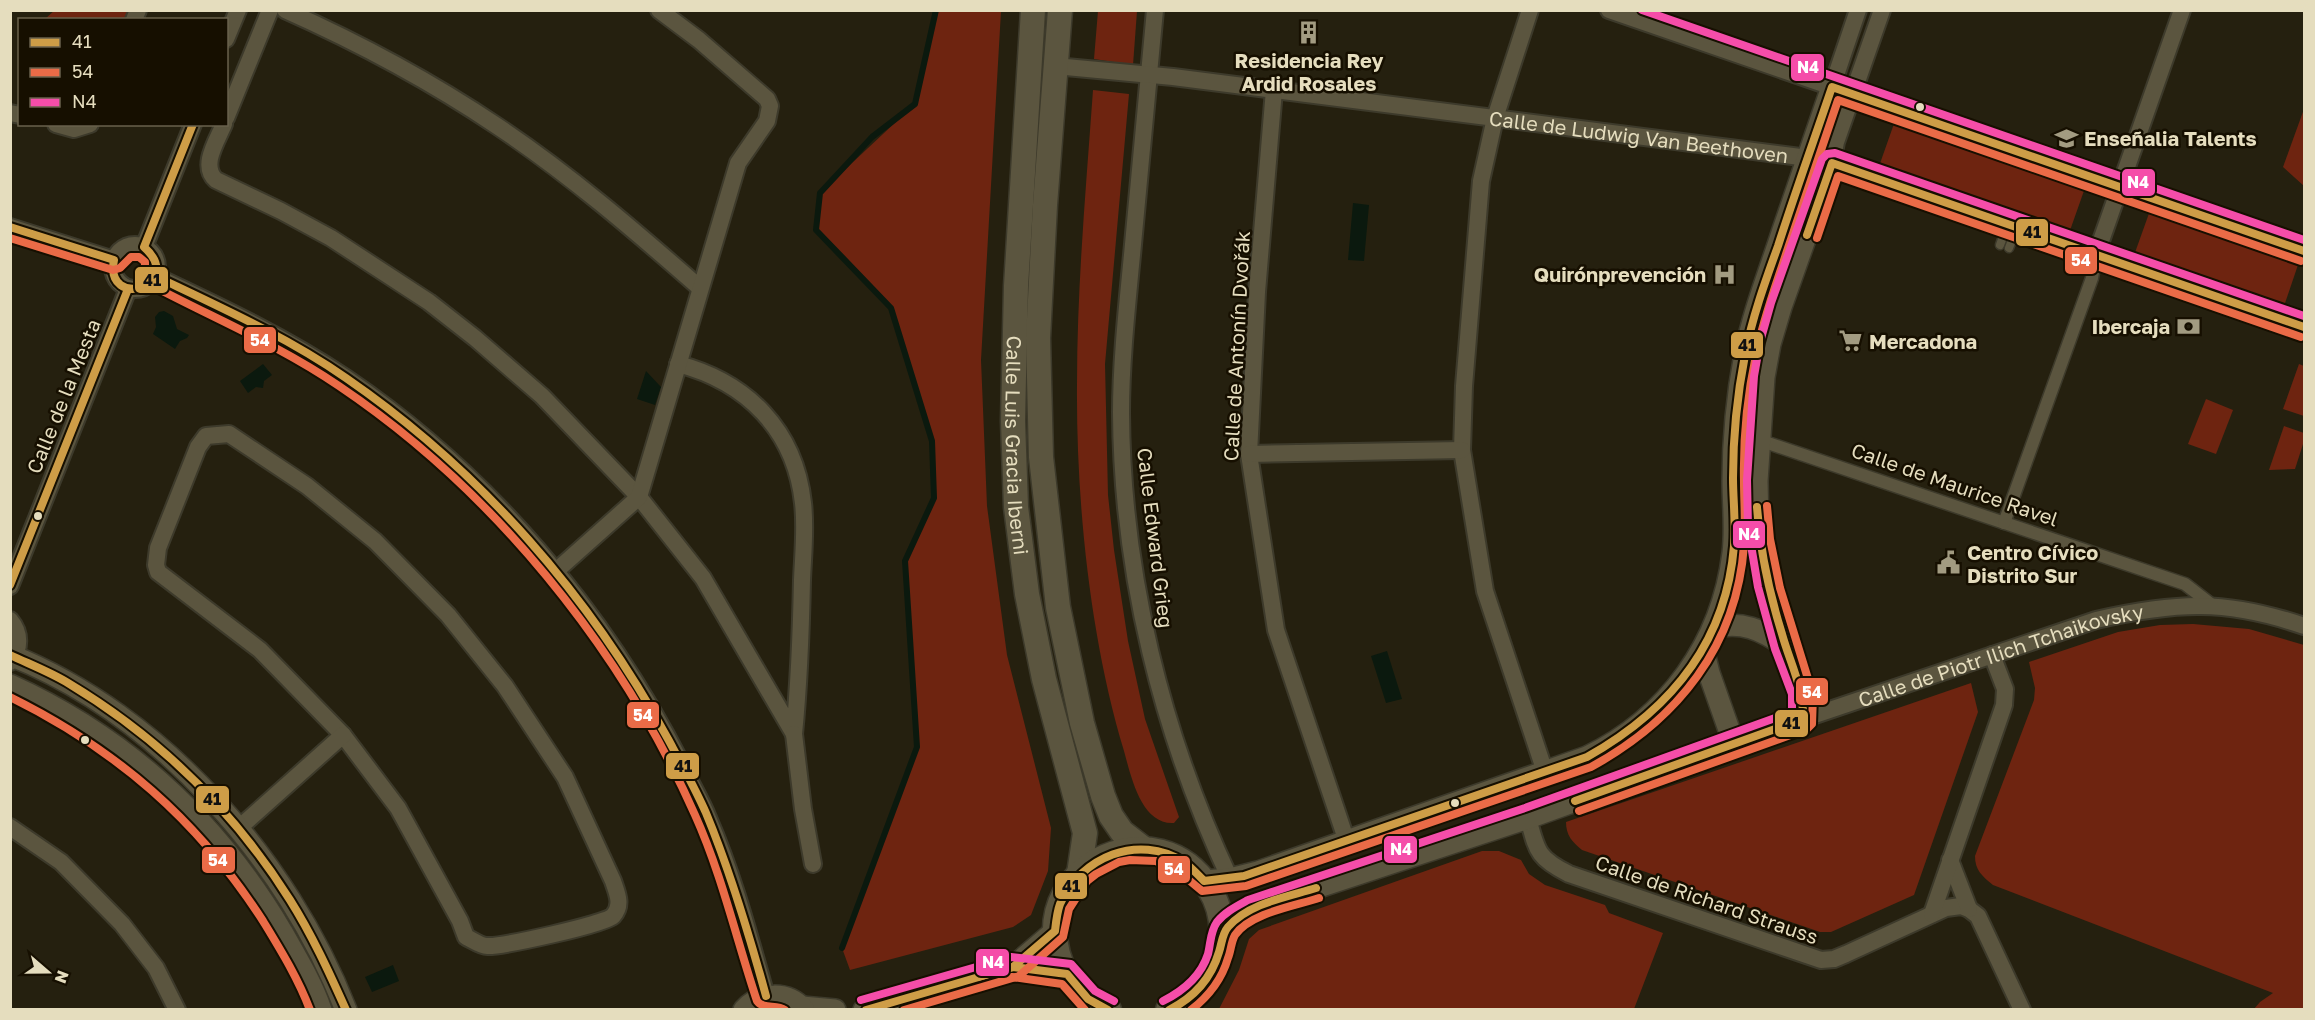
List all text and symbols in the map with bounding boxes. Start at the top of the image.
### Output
legend [18,18,228,126]
building icon: Residencia Rey Ardid Rosales [1296,19,1322,45]
text: 41 [72,30,92,52]
place label: Residencia Rey Ardid Rosales [1235,48,1383,95]
line badge: N4 [1790,53,1825,82]
text: N4 [1797,57,1819,77]
text: 54 [72,60,93,82]
text: N4 [72,90,97,112]
unlabelled marker [1914,101,1926,113]
street label: Calle de Ludwig Van Beethoven [1488,105,1790,167]
school or university icon: Enseñalia Talents [2053,125,2079,151]
place label: Enseñalia Talents [2084,126,2257,150]
line badge: N4 [2121,168,2156,197]
text: N4 [2127,172,2149,192]
line badge: 41 [2015,218,2049,247]
text: 41 [2023,222,2041,242]
street label: Calle de Antonín Dvořák [1218,230,1254,462]
line badge: 54 [2064,246,2098,275]
text: 54 [2071,250,2091,270]
hospital icon: Quirónprevención [1711,261,1737,287]
place label: Quirónprevención [1534,262,1706,286]
line badge: 41 [134,266,169,294]
text: 41 [143,270,161,290]
bank icon: Ibercaja [2175,313,2201,339]
place label: Ibercaja [2091,314,2170,338]
street label: Calle de la Mesta [21,315,105,477]
line badge: 54 [243,326,277,354]
supermarket icon: Mercadona [1838,328,1864,354]
place label: Mercadona [1869,329,1977,353]
text: 54 [250,330,270,350]
line badge: 41 [1730,331,1764,359]
street label: Calle Luis Gracia Iberni [1001,335,1034,556]
text: 41 [1738,335,1756,355]
street label: Calle de Maurice Ravel [1848,437,2062,531]
street label: Calle Edward Grieg [1133,446,1179,630]
unlabelled marker [32,510,44,522]
line badge: N4 [1732,520,1766,549]
text: N4 [1738,524,1760,544]
place label: Centro Cívico Distrito Sur [1967,540,2098,587]
public building icon: Centro Cívico Distrito Sur [1936,550,1962,576]
street label: Calle de Piotr Ilich Tchaikovsky [1855,599,2145,712]
line badge: 54 [1795,677,1829,706]
text: 54 [1802,682,1822,702]
line badge: 54 [626,701,660,729]
text: 54 [633,705,653,725]
line badge: 41 [1774,709,1809,738]
text: 41 [1782,713,1800,733]
unlabelled marker [79,734,91,746]
line badge: 41 [665,752,700,780]
text: 41 [674,756,692,776]
line badge: 41 [195,785,230,814]
text: 41 [203,789,221,809]
unlabelled marker [1449,797,1461,809]
line badge: N4 [1383,835,1418,864]
text: N4 [1390,839,1412,859]
line badge: 54 [201,846,236,874]
text: 54 [208,850,228,870]
street label: Calle de Richard Strauss [1592,850,1822,948]
line badge: 54 [1157,855,1191,884]
text: 54 [1164,859,1184,879]
line badge: 41 [1054,872,1088,900]
text: 41 [1062,876,1080,896]
north arrow [18,942,78,1002]
line badge: N4 [975,948,1010,977]
text: N4 [982,952,1004,972]
text: N [51,968,74,986]

